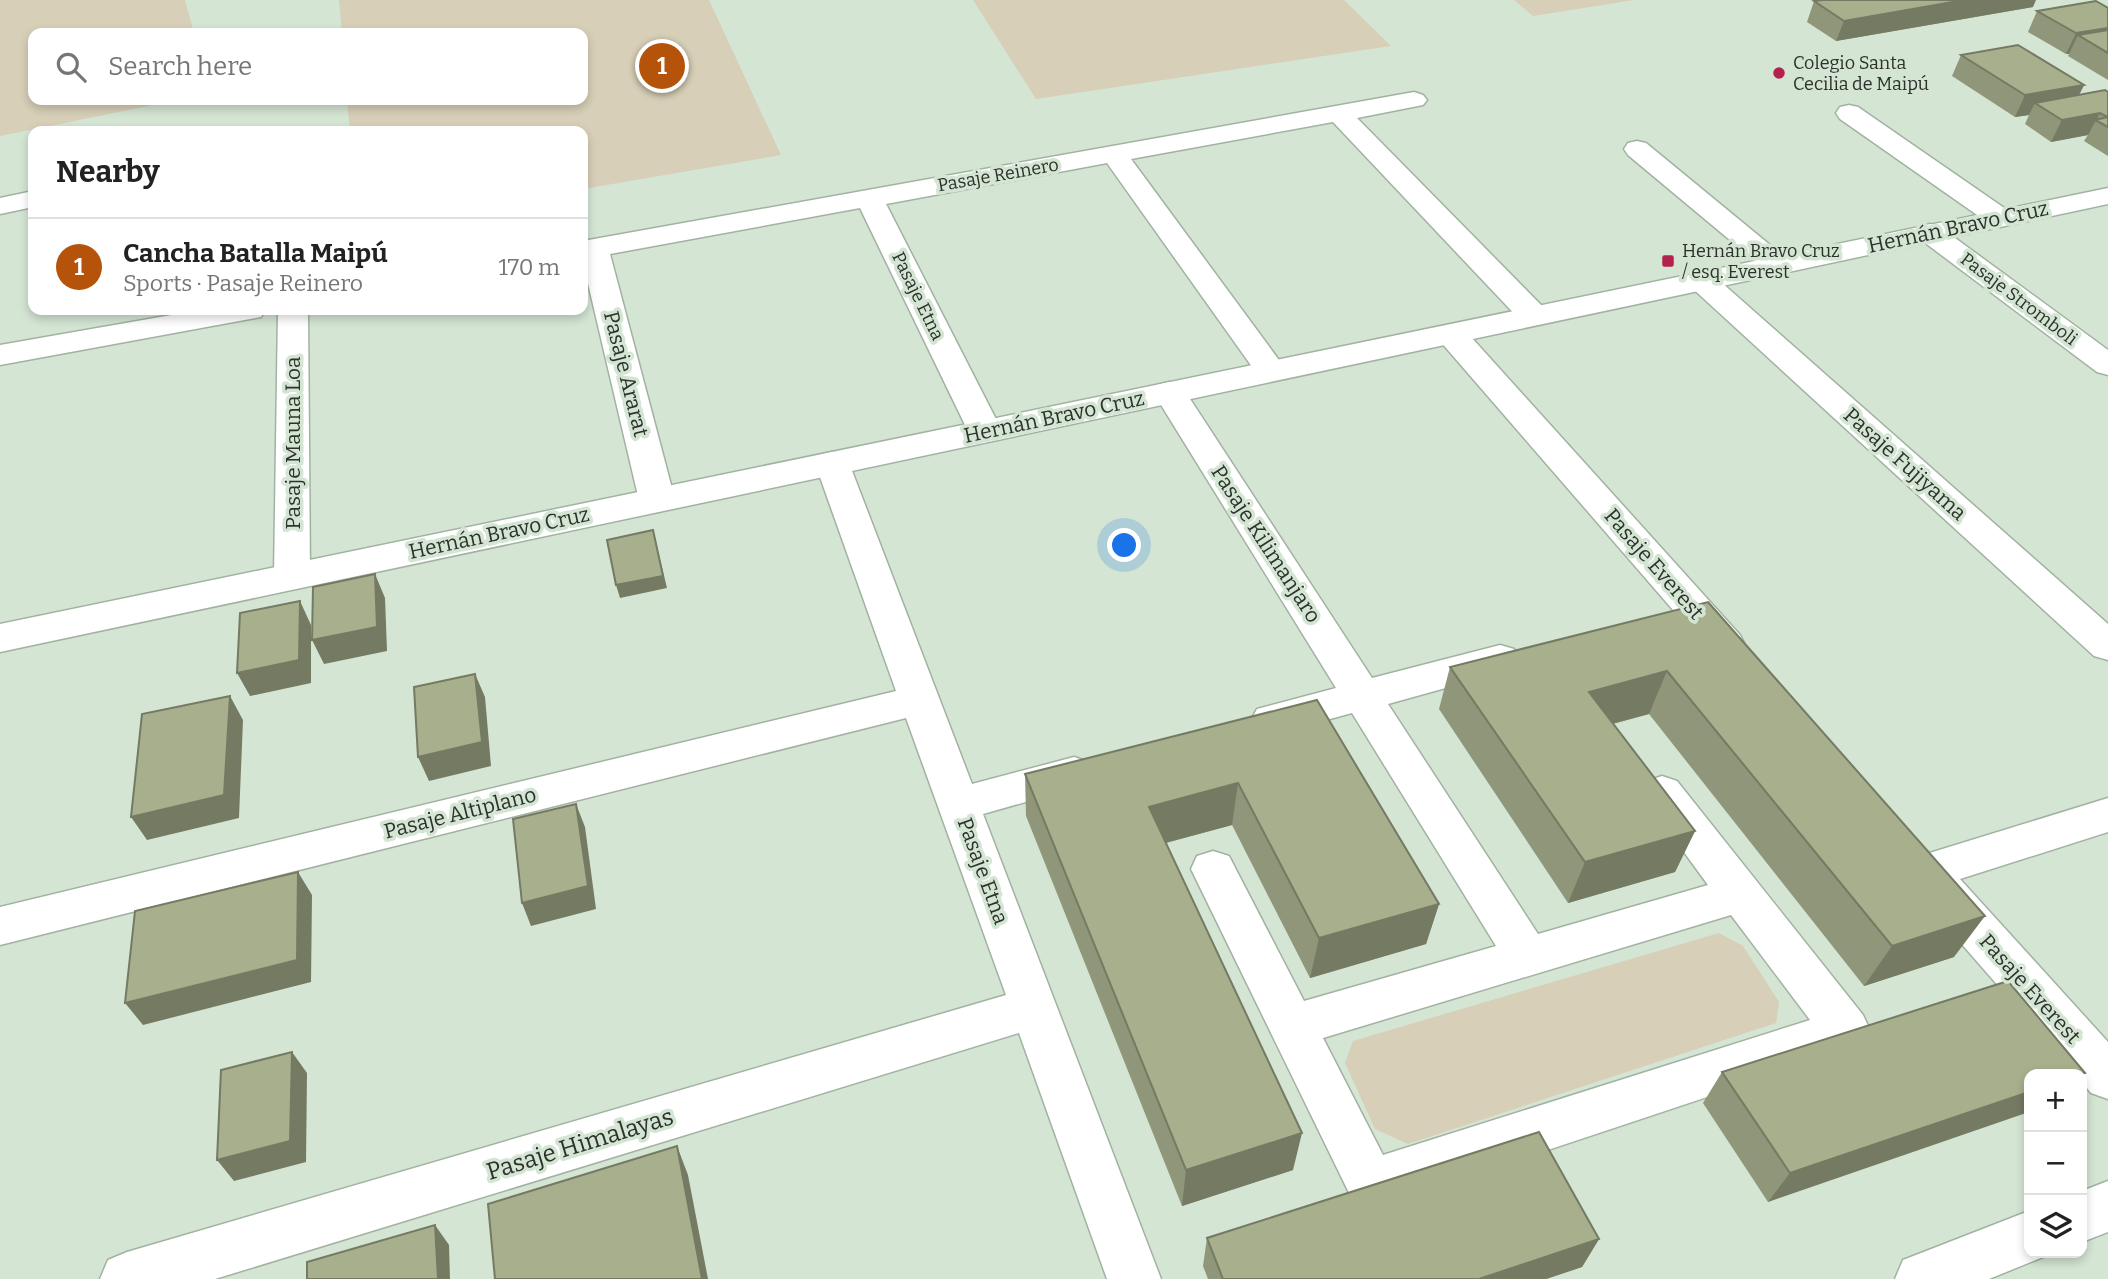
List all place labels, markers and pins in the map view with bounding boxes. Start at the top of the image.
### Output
pin: 1 [639,40,685,92]
place label: Colegio Santa Cecilia de Maipú [1793,52,1929,95]
marker: Colegio Santa Cecilia de Maipú [1771,65,1787,81]
place label: Hernán Bravo Cruz / esq. Everest [1682,240,1840,283]
marker: Hernán Bravo Cruz / esq. Everest [1660,253,1676,269]

